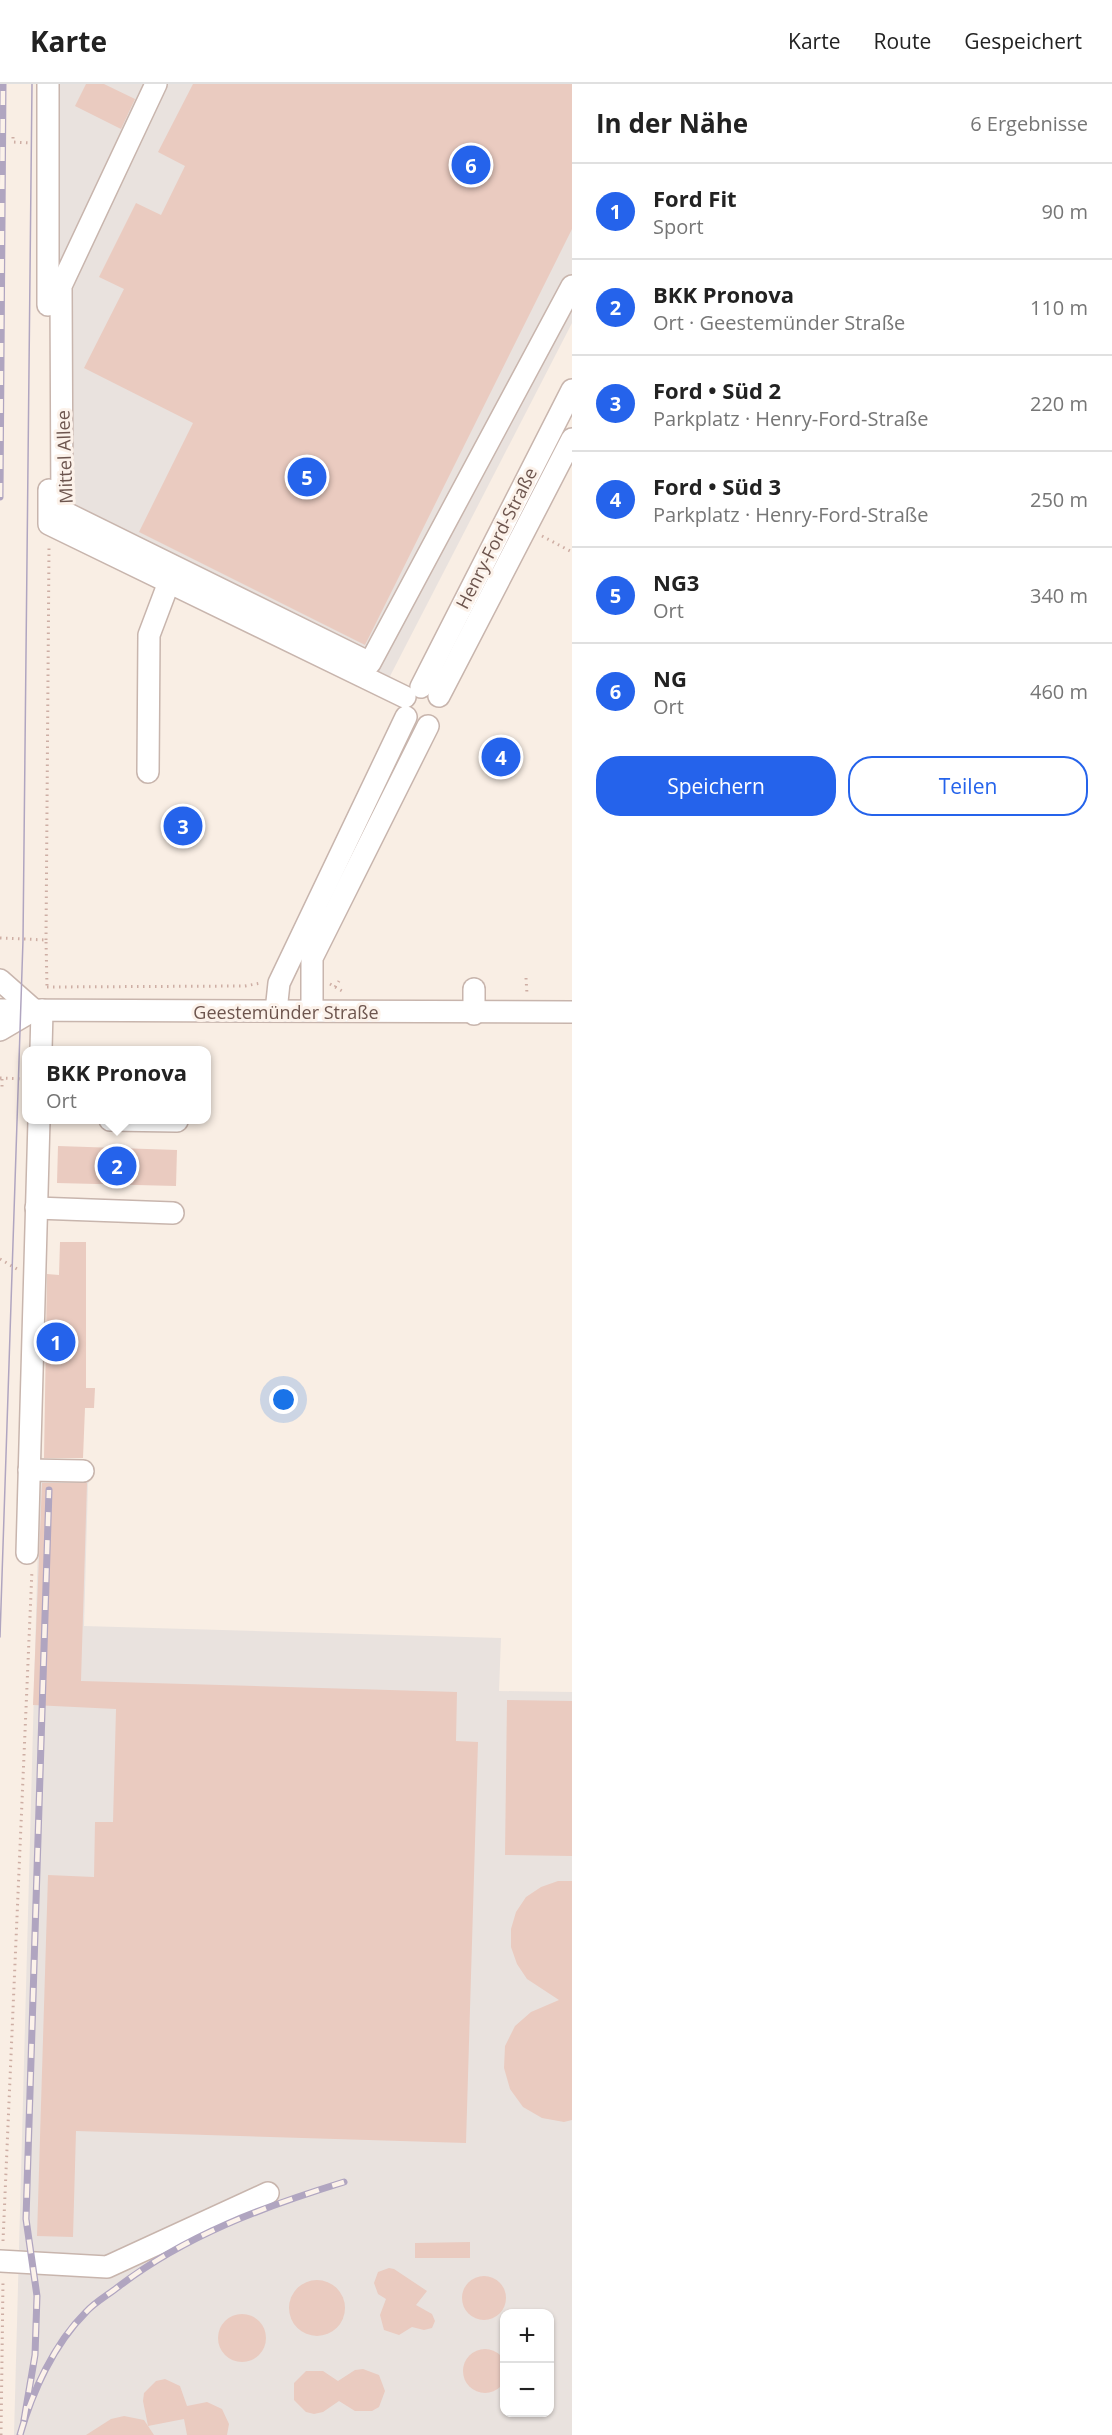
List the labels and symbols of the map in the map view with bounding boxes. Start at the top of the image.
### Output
pin: 6 [452,142,490,188]
street label: Mittel Allee [50,410,78,504]
pin: 5 [288,454,326,500]
street label: Henry-Ford-Straße [450,463,542,613]
pin: 4 [482,734,520,780]
pin: 3 [164,804,202,848]
street label: Geestemünder Straße [193,1000,379,1024]
pin: 2 [98,1144,136,1188]
pin: 1 [36,1320,76,1364]
your location [269,1385,298,1414]

